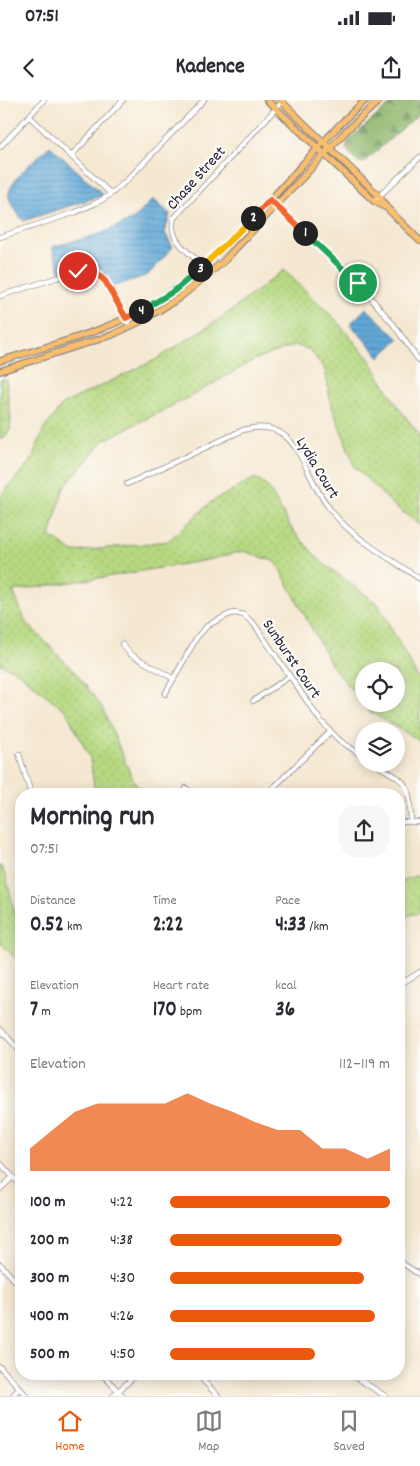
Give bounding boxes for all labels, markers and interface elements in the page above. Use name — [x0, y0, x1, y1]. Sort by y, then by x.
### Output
text: 07:51 — [25, 4, 59, 31]
text: Kadence — [175, 52, 245, 83]
icon: back — [15, 54, 43, 82]
icon: share — [377, 54, 405, 82]
street label: Chase Street — [162, 142, 232, 216]
pin: 2 — [240, 206, 266, 230]
text: 2 — [250, 208, 257, 228]
pin: 1 — [292, 220, 318, 246]
text: 1 — [304, 223, 307, 243]
pin — [57, 250, 99, 292]
pin: 3 — [188, 256, 212, 282]
icon: check — [64, 257, 92, 285]
text: 3 — [197, 259, 204, 279]
pin — [337, 262, 379, 304]
icon: arrive — [344, 269, 372, 297]
pin: 4 — [128, 298, 154, 324]
text: 4 — [139, 301, 144, 321]
street label: Lydia Court — [289, 433, 344, 504]
street label: Sunburst Court — [256, 615, 326, 704]
map controls — [355, 662, 405, 772]
button: locate — [355, 662, 405, 712]
button: layers — [355, 722, 405, 772]
text: Morning run — [30, 799, 154, 839]
button: share — [338, 805, 390, 857]
text: 07:51 — [30, 838, 58, 861]
text: Distance — [30, 891, 76, 911]
text: Time — [153, 891, 177, 911]
text: Pace — [275, 891, 300, 911]
text: 0.52 — [30, 911, 64, 941]
text: 2:22 — [153, 911, 184, 941]
text: 4:33 — [275, 911, 306, 941]
text: km — [64, 917, 82, 937]
text: /km — [306, 917, 329, 937]
text: Elevation — [30, 976, 79, 996]
text: Heart rate — [153, 976, 209, 996]
text: kcal — [275, 976, 297, 996]
text: 7 — [30, 996, 38, 1026]
text: 170 — [153, 996, 177, 1026]
text: 36 — [275, 996, 295, 1026]
text: m — [38, 1002, 51, 1022]
text: bpm — [177, 1002, 202, 1022]
text: Elevation — [30, 1053, 86, 1076]
text: 112–119 m — [339, 1053, 390, 1076]
text: 100 m — [30, 1191, 66, 1214]
text: 4:22 — [110, 1191, 133, 1214]
text: 200 m — [30, 1229, 69, 1252]
text: 4:38 — [110, 1229, 133, 1252]
text: 300 m — [30, 1267, 69, 1290]
text: 4:30 — [110, 1267, 135, 1290]
text: 400 m — [30, 1305, 69, 1328]
text: 4:26 — [110, 1305, 134, 1328]
text: 500 m — [30, 1343, 70, 1366]
text: 4:50 — [110, 1343, 135, 1366]
tab: Home — [55, 1407, 84, 1457]
tab: Map — [195, 1407, 223, 1457]
tab: Saved — [333, 1407, 365, 1457]

